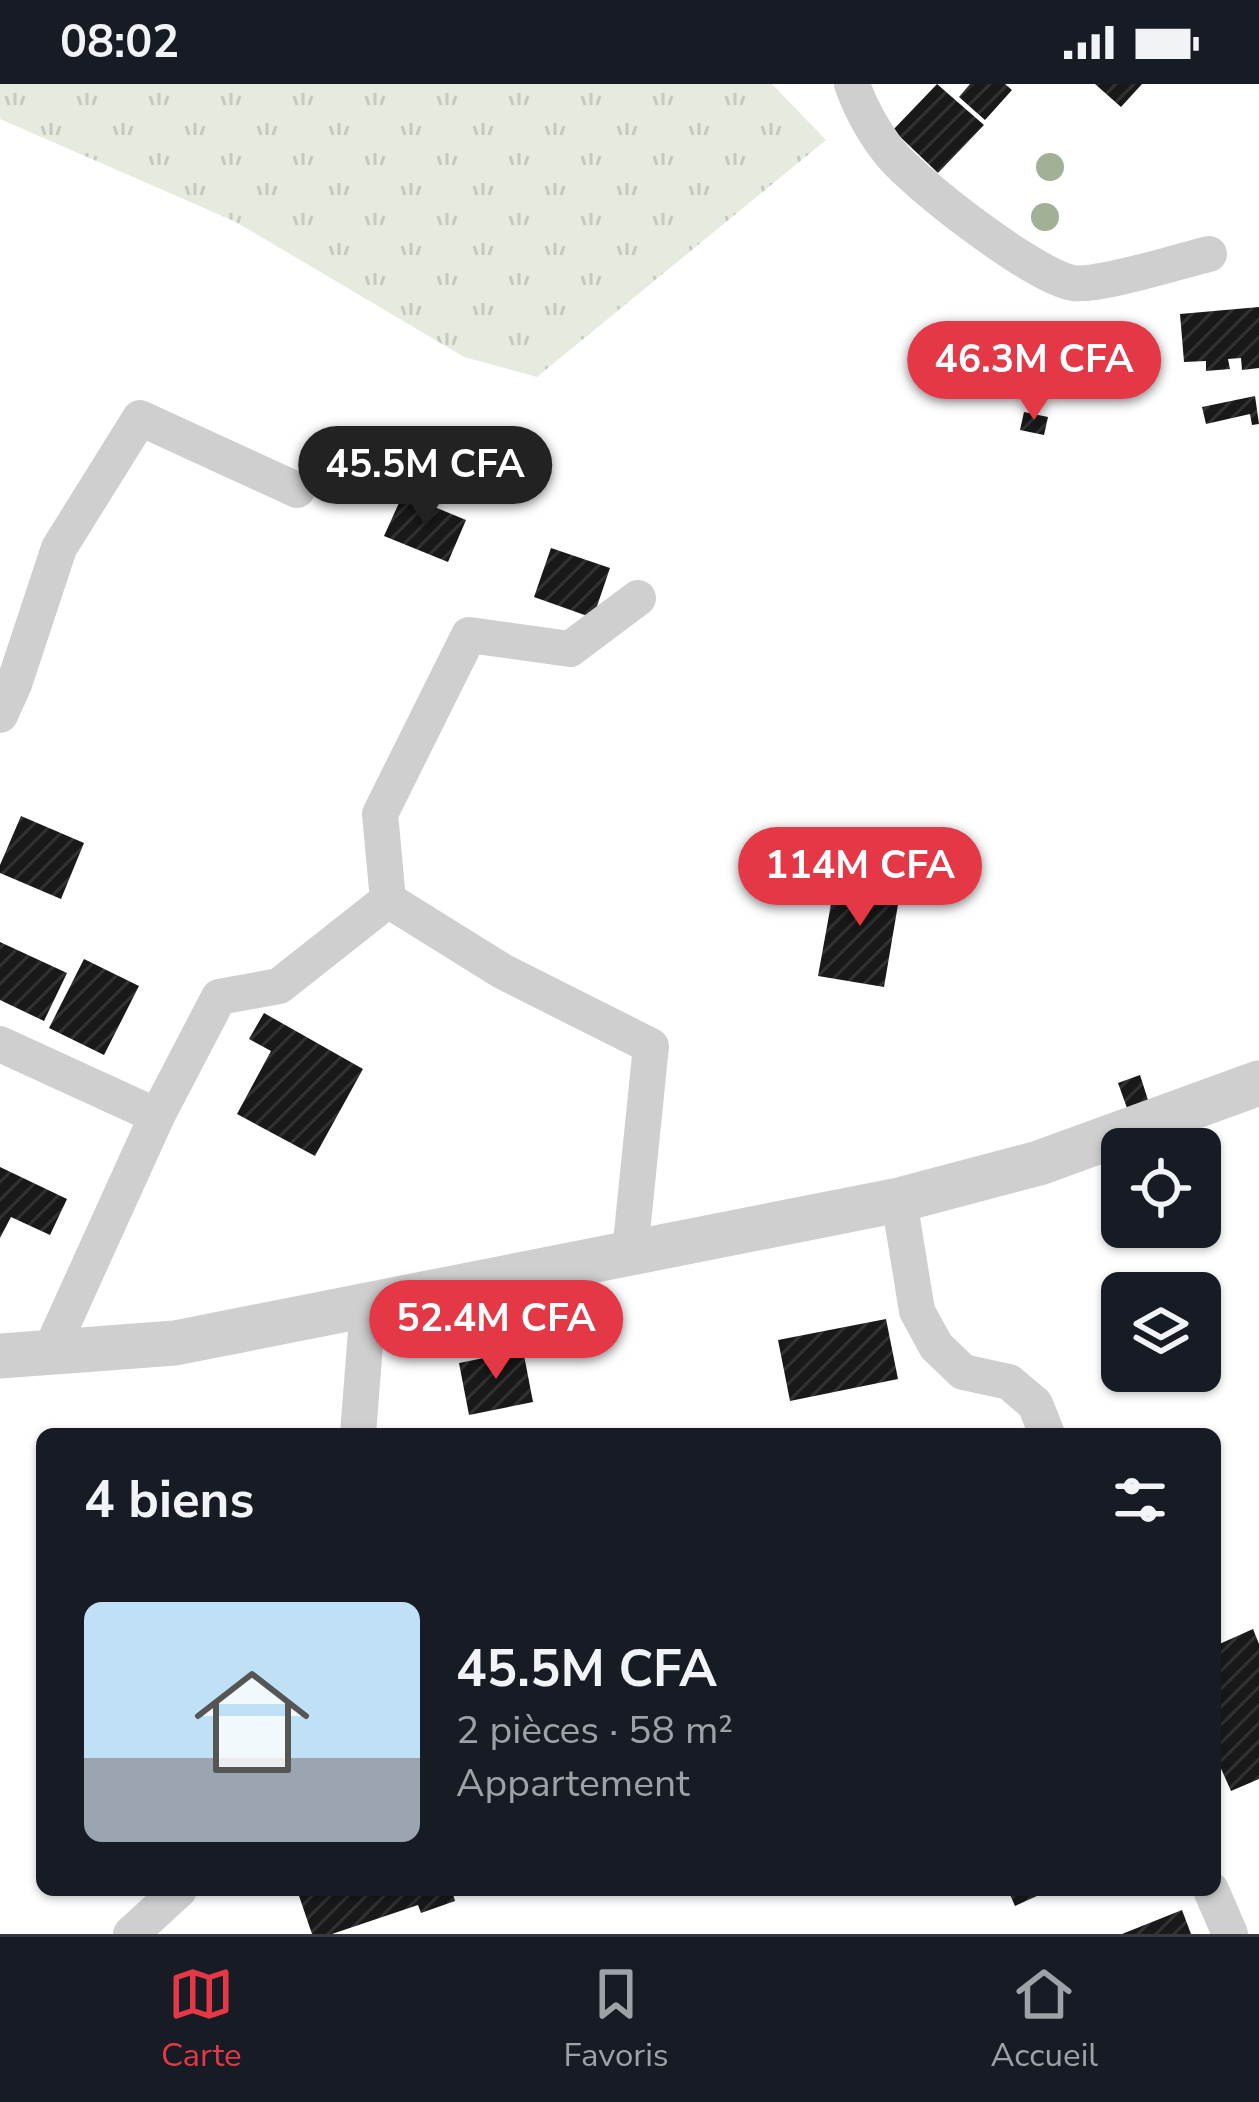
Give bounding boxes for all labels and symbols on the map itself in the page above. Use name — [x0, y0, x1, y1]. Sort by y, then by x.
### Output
pin: 46.3M CFA — [897, 321, 1171, 423]
pin: 45.5M CFA — [288, 426, 562, 528]
pin: 114M CFA — [736, 827, 984, 929]
pin: 52.4M CFA — [359, 1280, 633, 1382]

